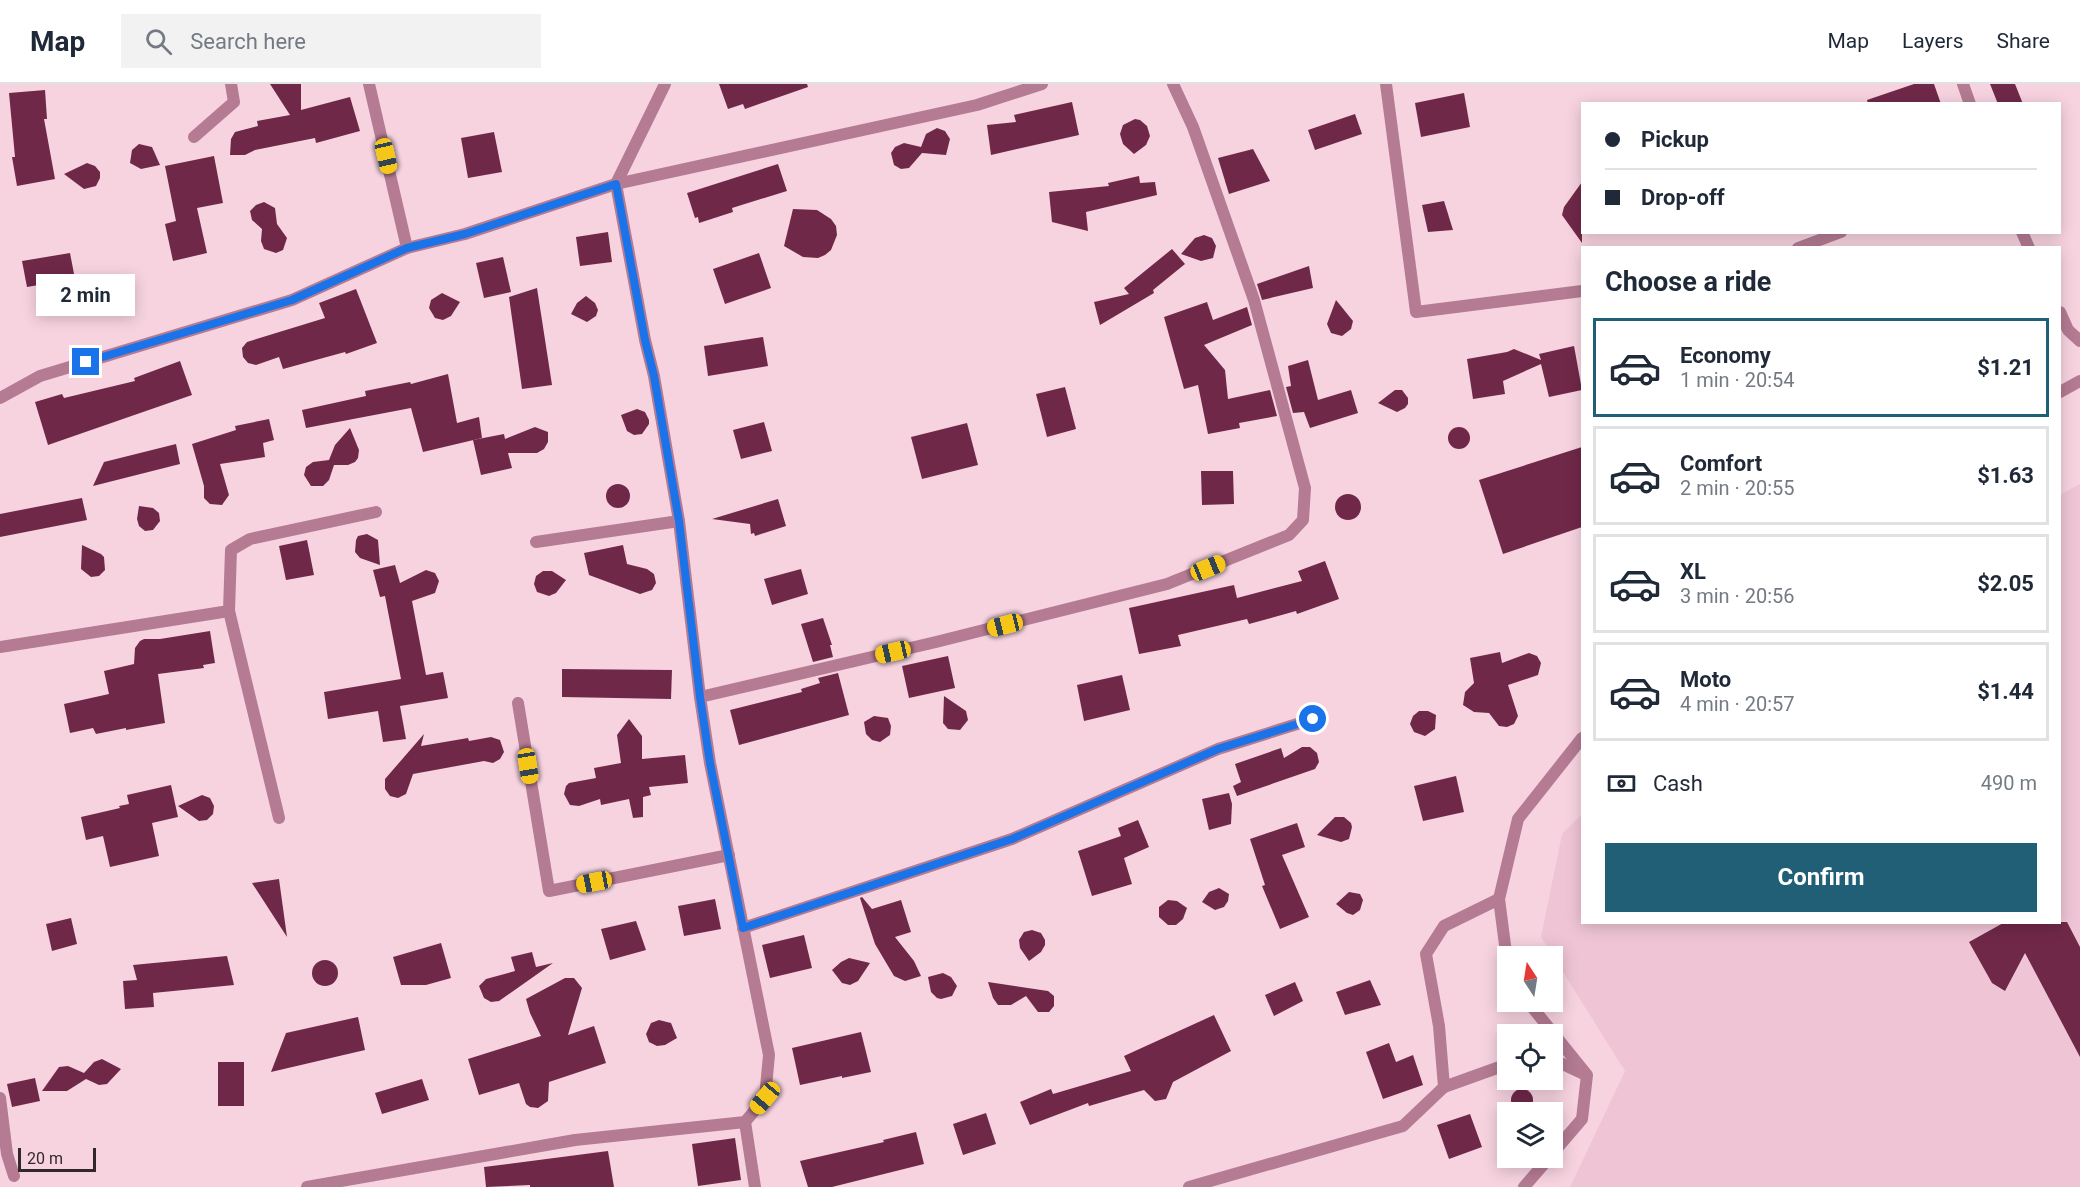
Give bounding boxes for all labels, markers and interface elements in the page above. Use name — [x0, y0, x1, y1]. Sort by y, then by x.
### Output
search box — [121, 14, 541, 68]
text: Map — [30, 25, 85, 58]
icon: search — [142, 25, 175, 58]
text: Search here — [190, 29, 306, 54]
text: Map — [1827, 29, 1869, 53]
text: Layers — [1902, 29, 1963, 53]
text: Share — [1996, 29, 2050, 53]
text: Pickup — [1641, 127, 1709, 152]
car — [373, 136, 399, 176]
text: Drop-off — [1641, 185, 1725, 210]
text: Choose a ride — [1605, 266, 1771, 298]
callout: 2 min — [36, 275, 136, 317]
text: 2 min — [60, 283, 111, 307]
icon: car — [1608, 341, 1662, 395]
text: Economy — [1680, 343, 1771, 368]
route end — [72, 348, 99, 375]
text: $1.21 — [1977, 355, 2034, 380]
text: 1 min · 20:54 — [1680, 368, 1795, 392]
icon: car — [1608, 449, 1662, 503]
text: Comfort — [1680, 451, 1762, 476]
text: $1.63 — [1977, 463, 2034, 488]
text: 2 min · 20:55 — [1680, 476, 1795, 500]
car — [1188, 553, 1228, 583]
icon: car — [1608, 557, 1662, 611]
text: XL — [1680, 559, 1706, 584]
text: $2.05 — [1977, 571, 2034, 596]
text: 3 min · 20:56 — [1680, 584, 1795, 608]
car — [985, 612, 1025, 638]
car — [873, 639, 913, 665]
icon: car — [1608, 665, 1662, 719]
text: Moto — [1680, 667, 1731, 692]
text: $1.44 — [1977, 679, 2034, 704]
text: 4 min · 20:57 — [1680, 692, 1795, 716]
route start — [1299, 705, 1326, 732]
car — [516, 747, 540, 785]
icon: cash — [1605, 767, 1638, 800]
text: Cash — [1653, 771, 1703, 796]
text: 490 m — [1981, 771, 2037, 795]
button: Confirm — [1605, 843, 2037, 912]
car — [575, 870, 613, 894]
north arrow — [1497, 946, 1563, 1012]
map controls — [1497, 946, 1563, 1168]
button: locate — [1497, 1024, 1563, 1090]
car — [747, 1078, 783, 1118]
button: layers — [1497, 1102, 1563, 1168]
scale bar — [18, 1145, 96, 1172]
text: 20 m — [27, 1149, 63, 1168]

